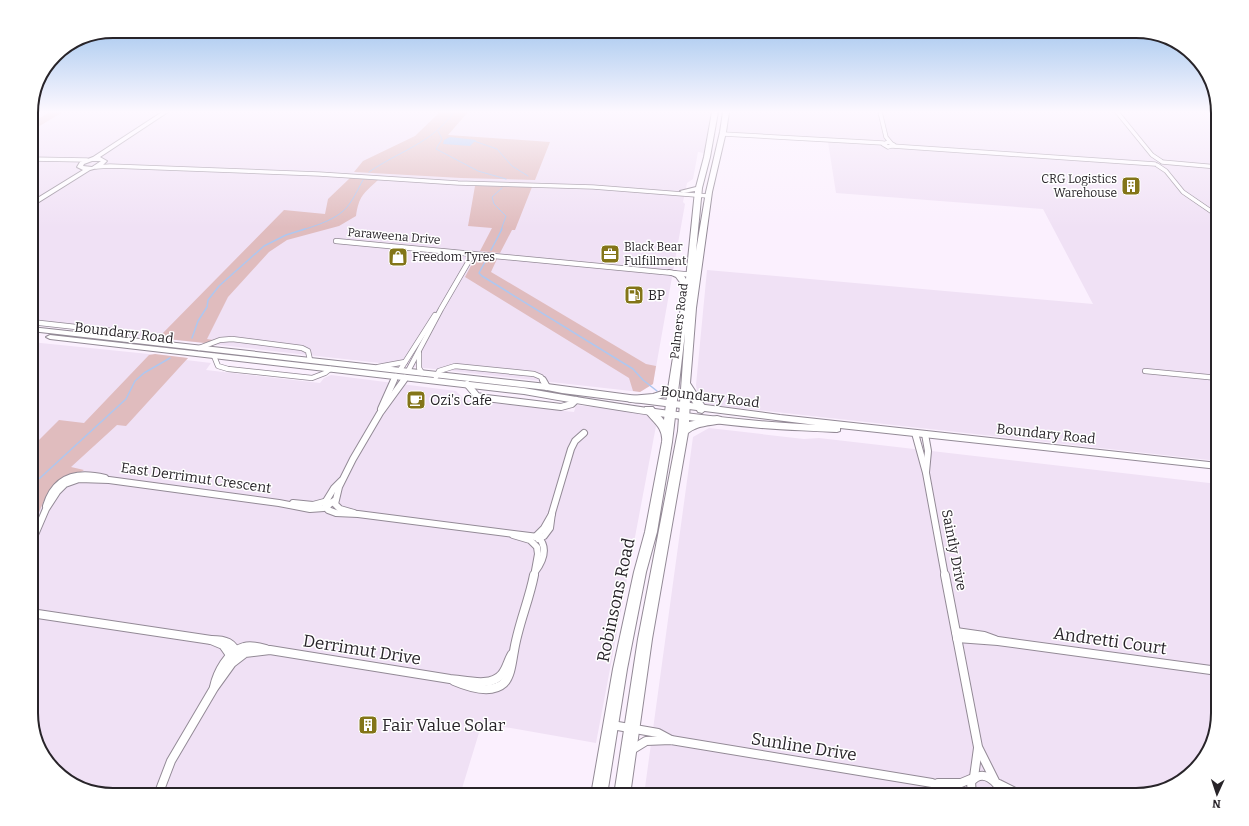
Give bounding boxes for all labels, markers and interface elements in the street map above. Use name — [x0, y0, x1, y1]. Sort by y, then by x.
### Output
place label: CRG Logistics Warehouse — [1041, 172, 1117, 200]
building icon: CRG Logistics Warehouse — [1120, 175, 1142, 197]
street label: Paraweena Drive — [347, 225, 441, 247]
place label: Black Bear Fulfillment — [624, 240, 687, 268]
office icon: Black Bear Fulfillment — [599, 243, 621, 265]
shop icon: Freedom Tyres — [387, 246, 409, 268]
place label: Freedom Tyres — [412, 250, 495, 264]
street label: Palmers Road — [667, 282, 691, 360]
fuel station icon: BP — [623, 284, 645, 306]
place label: BP — [648, 287, 665, 304]
street label: Boundary Road — [73, 318, 175, 348]
street label: Boundary Road — [659, 382, 761, 412]
cafe icon: Ozi's Cafe — [405, 389, 427, 411]
place label: Ozi's Cafe — [430, 392, 492, 409]
street label: Boundary Road — [996, 420, 1096, 448]
street label: East Derrimut Crescent — [120, 459, 272, 497]
street label: Saintly Drive — [938, 508, 970, 592]
street label: Robinsons Road — [593, 536, 639, 664]
street label: Andretti Court — [1052, 623, 1168, 659]
street label: Derrimut Drive — [301, 630, 423, 670]
building icon: Fair Value Solar — [357, 714, 379, 736]
place label: Fair Value Solar — [382, 715, 506, 736]
street label: Sunline Drive — [750, 728, 858, 766]
north arrow — [1197, 774, 1237, 814]
text: N — [1211, 797, 1221, 810]

